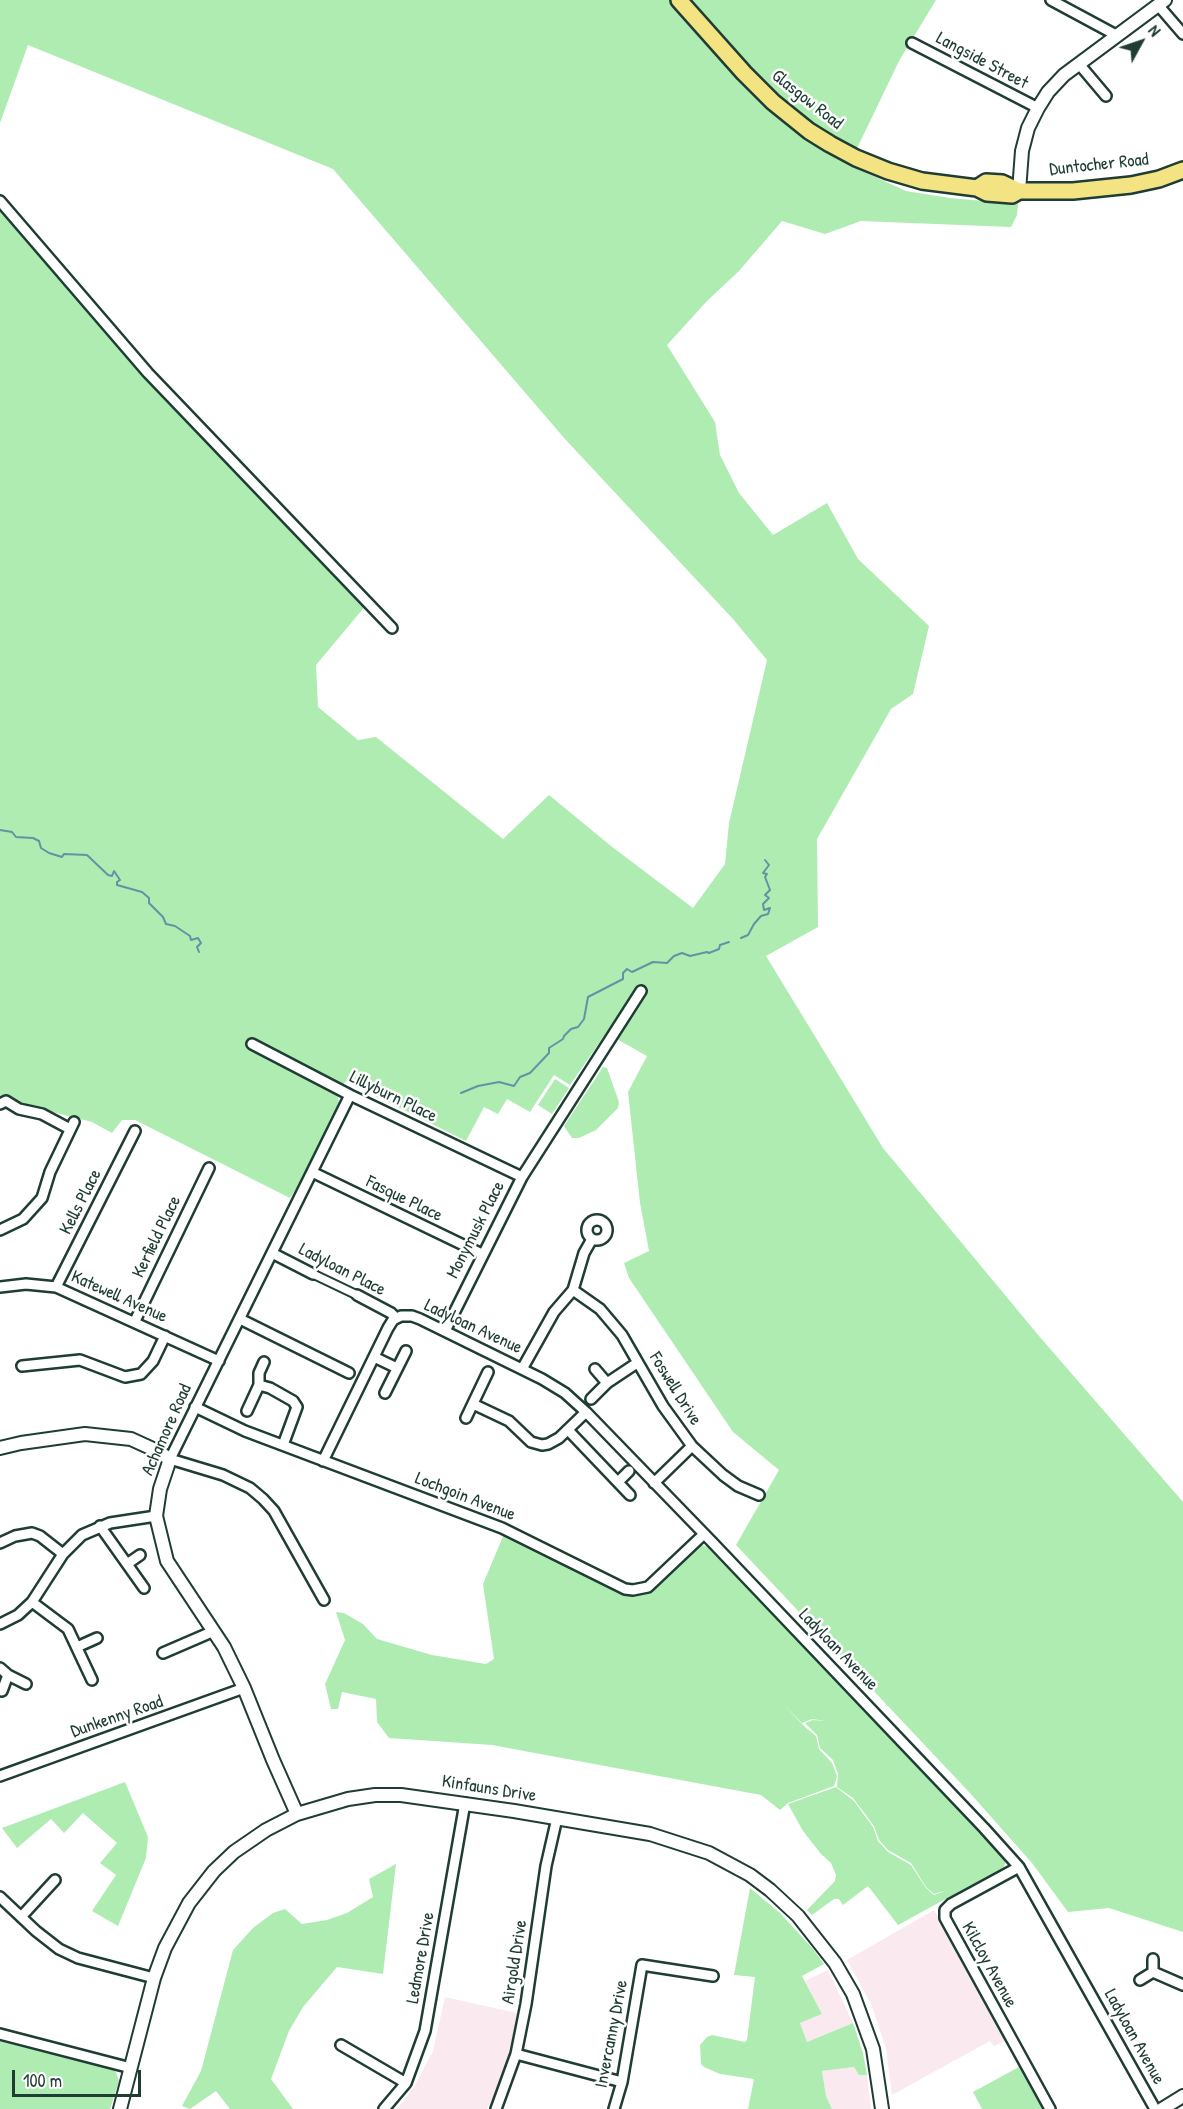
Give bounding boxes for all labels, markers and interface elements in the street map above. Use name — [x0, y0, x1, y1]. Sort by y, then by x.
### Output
north arrow — [1111, 12, 1171, 72]
text: N — [1144, 20, 1166, 41]
street label: Langside Street — [932, 28, 1032, 94]
street label: Glasgow Road — [767, 65, 847, 135]
street label: Duntocher Road — [1048, 149, 1150, 181]
street label: Lillyburn Place — [346, 1067, 440, 1127]
street label: Kells Place — [55, 1166, 107, 1238]
street label: Fasque Place — [362, 1171, 446, 1227]
street label: Monymusk Place — [442, 1178, 510, 1282]
street label: Kerfield Place — [128, 1193, 186, 1281]
street label: Ladyloan Place — [295, 1239, 389, 1301]
street label: Katewell Avenue — [68, 1266, 170, 1328]
street label: Ladyloan Avenue — [421, 1295, 525, 1359]
street label: Foswell Drive — [644, 1348, 706, 1430]
street label: Achamore Road — [137, 1381, 197, 1479]
street label: Lochgoin Avenue — [412, 1468, 518, 1526]
street label: Ladyloan Avenue — [794, 1605, 882, 1695]
street label: Dunkenny Road — [68, 1691, 166, 1743]
street label: Kinfauns Drive — [440, 1771, 538, 1807]
street label: Ledmore Drive — [402, 1911, 440, 2005]
street label: Airgold Drive — [498, 1918, 532, 2006]
street label: Kilcloy Avenue — [957, 1918, 1021, 2012]
street label: Invercanny Drive — [591, 1978, 633, 2090]
street label: Ladyloan Avenue — [1099, 1986, 1169, 2088]
scale bar — [15, 2058, 144, 2096]
text: 100 m — [23, 2068, 62, 2093]

